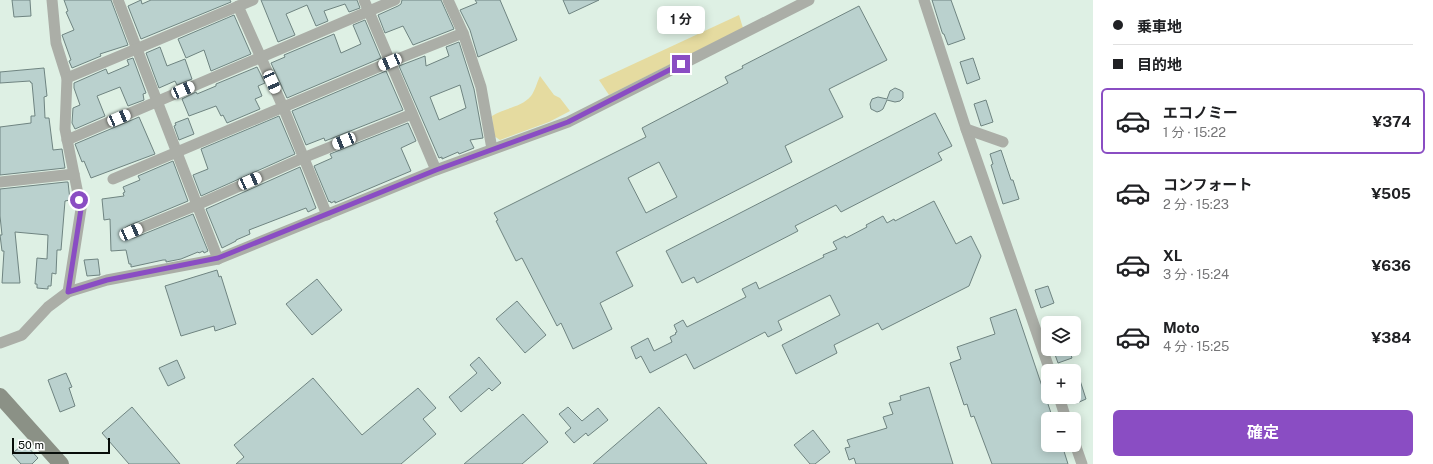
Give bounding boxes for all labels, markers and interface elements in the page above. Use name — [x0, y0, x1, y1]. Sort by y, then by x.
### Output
callout: 1 分 — [657, 6, 705, 34]
text: 1 分 — [670, 12, 692, 27]
text: 乗車地 — [1137, 18, 1182, 35]
car — [377, 52, 403, 72]
route end — [672, 55, 690, 73]
text: 目的地 — [1137, 56, 1182, 73]
car — [262, 69, 282, 95]
car — [170, 80, 196, 100]
icon: car — [1115, 103, 1151, 139]
text: エコノミー — [1163, 104, 1238, 121]
car — [106, 108, 132, 128]
text: ¥374 — [1372, 113, 1411, 130]
text: 1 分 · 15:22 — [1163, 125, 1226, 140]
car — [331, 131, 357, 151]
car — [237, 171, 263, 191]
icon: car — [1115, 175, 1151, 211]
text: コンフォート — [1163, 176, 1253, 193]
text: ¥505 — [1371, 185, 1411, 202]
route start — [70, 191, 88, 209]
text: 2 分 · 15:23 — [1163, 197, 1229, 212]
car — [118, 222, 144, 242]
icon: car — [1115, 247, 1151, 283]
text: XL — [1163, 247, 1182, 264]
text: ¥636 — [1371, 257, 1411, 274]
text: 3 分 · 15:24 — [1163, 267, 1229, 282]
map controls — [1041, 316, 1081, 452]
button: layers — [1041, 316, 1081, 356]
icon: car — [1115, 319, 1151, 355]
text: Moto — [1163, 319, 1200, 336]
text: ¥384 — [1371, 329, 1411, 346]
text: 4 分 · 15:25 — [1163, 339, 1229, 354]
button: + — [1041, 364, 1081, 404]
button: 確定 — [1113, 410, 1413, 456]
button: − — [1041, 412, 1081, 452]
scale bar — [12, 436, 110, 455]
text: 50 m — [18, 439, 44, 451]

